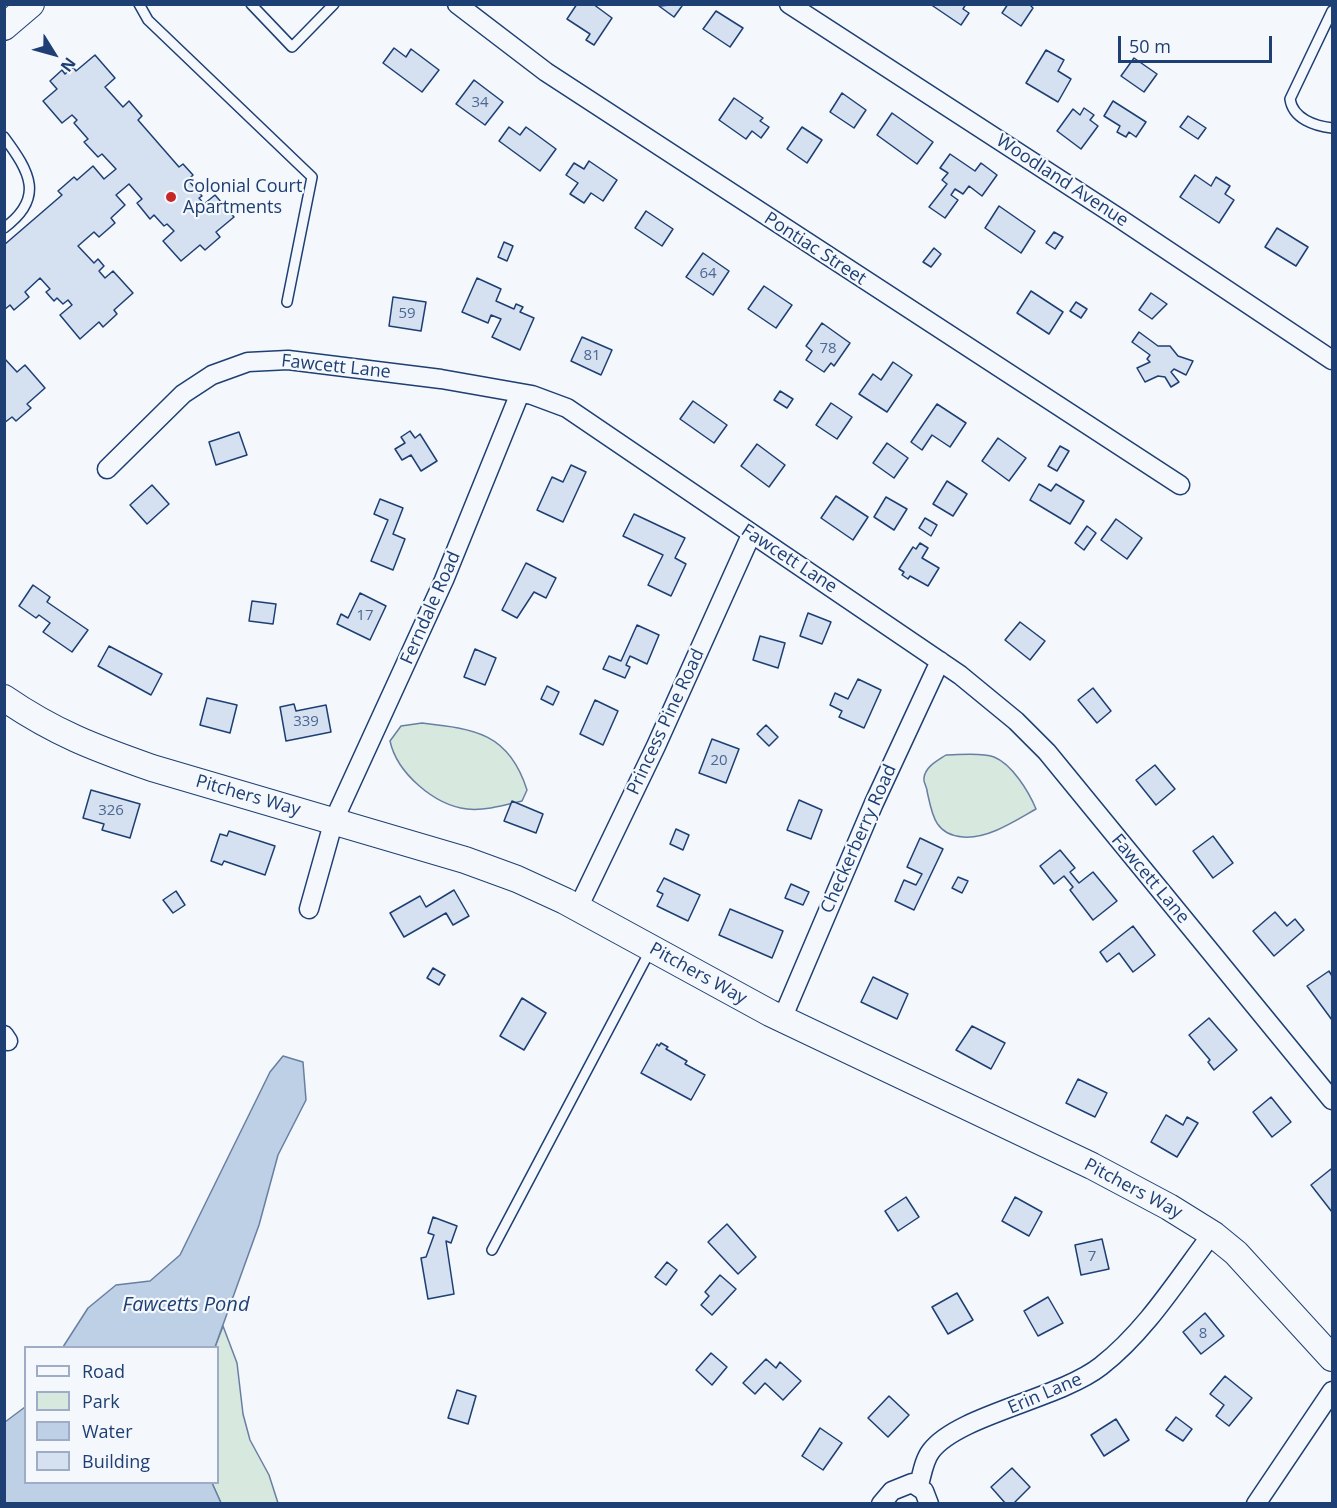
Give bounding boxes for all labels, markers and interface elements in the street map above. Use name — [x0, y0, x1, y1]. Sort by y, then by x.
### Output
north arrow — [24, 24, 84, 84]
scale bar — [1121, 24, 1276, 62]
text: 50 m — [1129, 34, 1171, 58]
text: N — [56, 53, 81, 77]
house number: 34 — [471, 94, 489, 112]
street label: Woodland Avenue — [992, 130, 1132, 232]
place label: Colonial Court Apartments — [183, 176, 302, 219]
marker: Colonial Court Apartments — [164, 190, 178, 204]
street label: Pontiac Street — [760, 208, 870, 290]
house number: 64 — [699, 265, 717, 283]
house number: 59 — [398, 305, 416, 323]
house number: 78 — [819, 340, 837, 358]
house number: 81 — [583, 347, 601, 365]
street label: Fawcett Lane — [280, 351, 392, 383]
street label: Fawcett Lane — [737, 520, 841, 598]
street label: Ferndale Road — [397, 548, 465, 668]
house number: 17 — [356, 607, 374, 625]
street label: Princess Pine Road — [623, 646, 709, 798]
house number: 339 — [293, 713, 319, 731]
house number: 20 — [710, 752, 728, 770]
street label: Checkerberry Road — [816, 761, 902, 917]
street label: Pitchers Way — [193, 771, 303, 821]
house number: 326 — [98, 802, 124, 820]
street label: Fawcett Lane — [1106, 830, 1194, 928]
street label: Pitchers Way — [646, 938, 750, 1010]
street label: Pitchers Way — [1080, 1154, 1186, 1224]
house number: 7 — [1088, 1248, 1096, 1266]
water label: Fawcetts Pond — [123, 1293, 249, 1317]
house number: 8 — [1199, 1325, 1207, 1343]
legend — [24, 1346, 219, 1484]
text: Road — [82, 1359, 125, 1383]
street label: Erin Lane — [1005, 1369, 1085, 1419]
text: Park — [82, 1389, 120, 1413]
text: Water — [82, 1419, 133, 1443]
text: Building — [82, 1449, 150, 1473]

